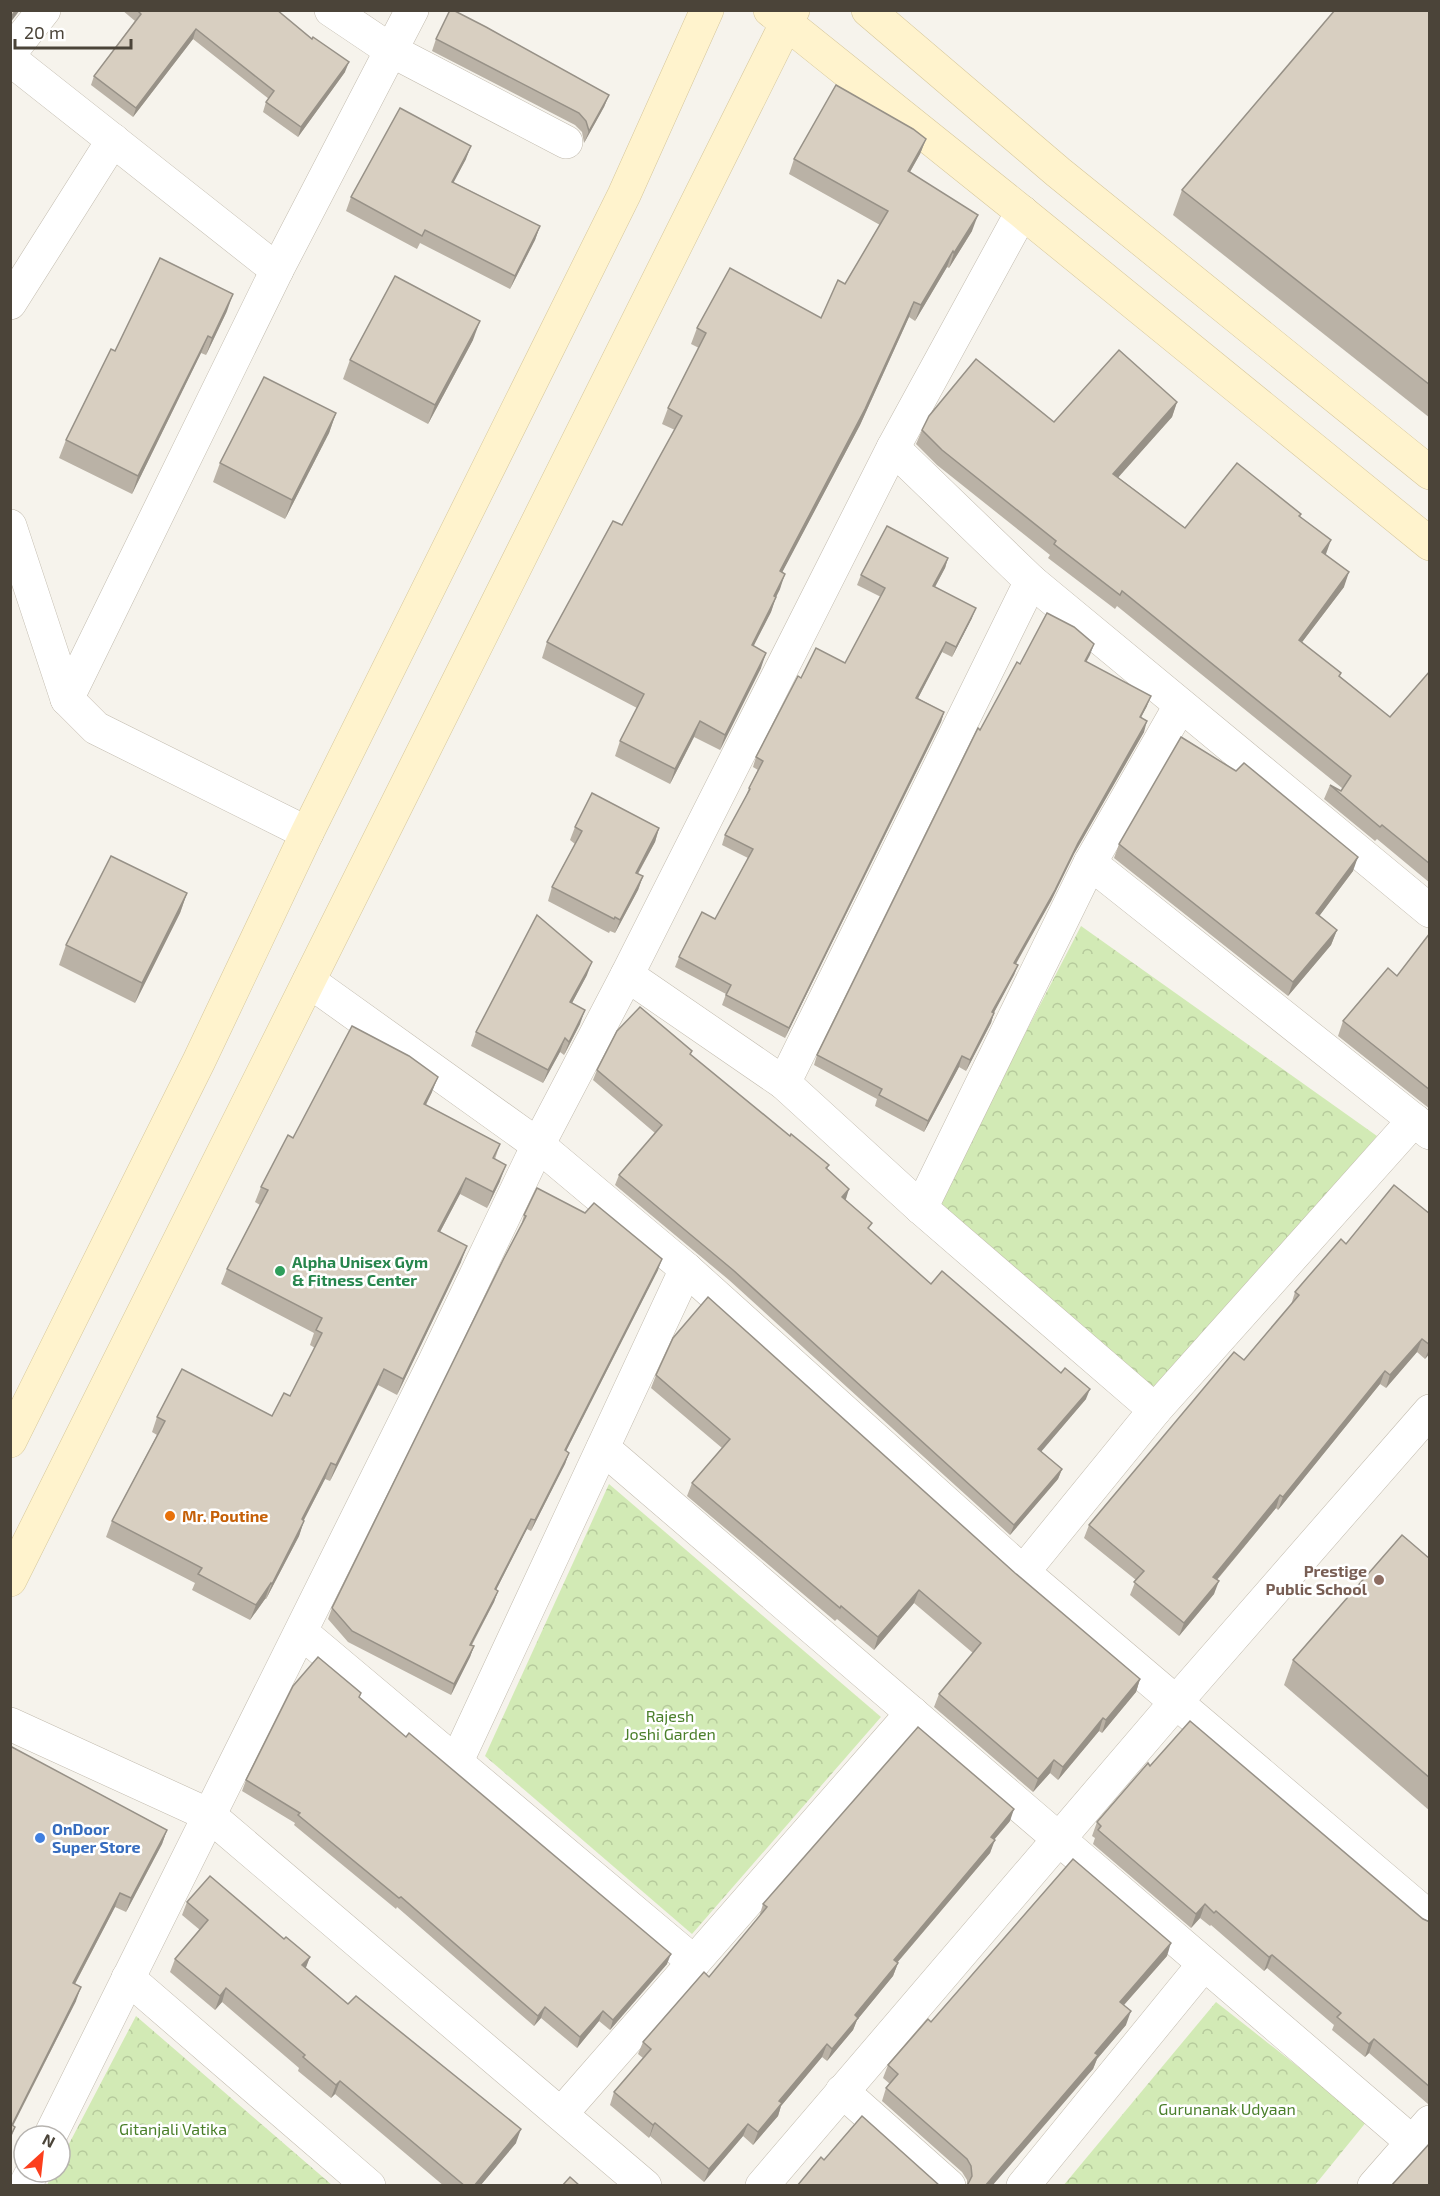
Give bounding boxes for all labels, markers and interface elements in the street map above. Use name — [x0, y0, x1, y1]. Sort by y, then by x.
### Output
scale bar — [15, 12, 130, 50]
text: 20 m — [24, 21, 65, 43]
place label: Alpha Unisex Gym & Fitness Center — [292, 1252, 428, 1289]
marker: Alpha Unisex Gym & Fitness Center — [273, 1264, 287, 1278]
place label: Mr. Poutine — [182, 1506, 268, 1525]
marker: Mr. Poutine — [163, 1509, 177, 1523]
place label: Prestige Public School — [1266, 1561, 1368, 1598]
marker: Prestige Public School — [1372, 1573, 1386, 1587]
park label: Rajesh Joshi Garden — [624, 1706, 716, 1743]
place label: OnDoor Super Store — [52, 1819, 141, 1856]
marker: OnDoor Super Store — [33, 1831, 47, 1845]
park label: Gurunanak Udyaan — [1158, 2099, 1296, 2118]
park label: Gitanjali Vatika — [119, 2119, 227, 2139]
north arrow — [12, 2124, 72, 2184]
text: N — [40, 2129, 59, 2151]

